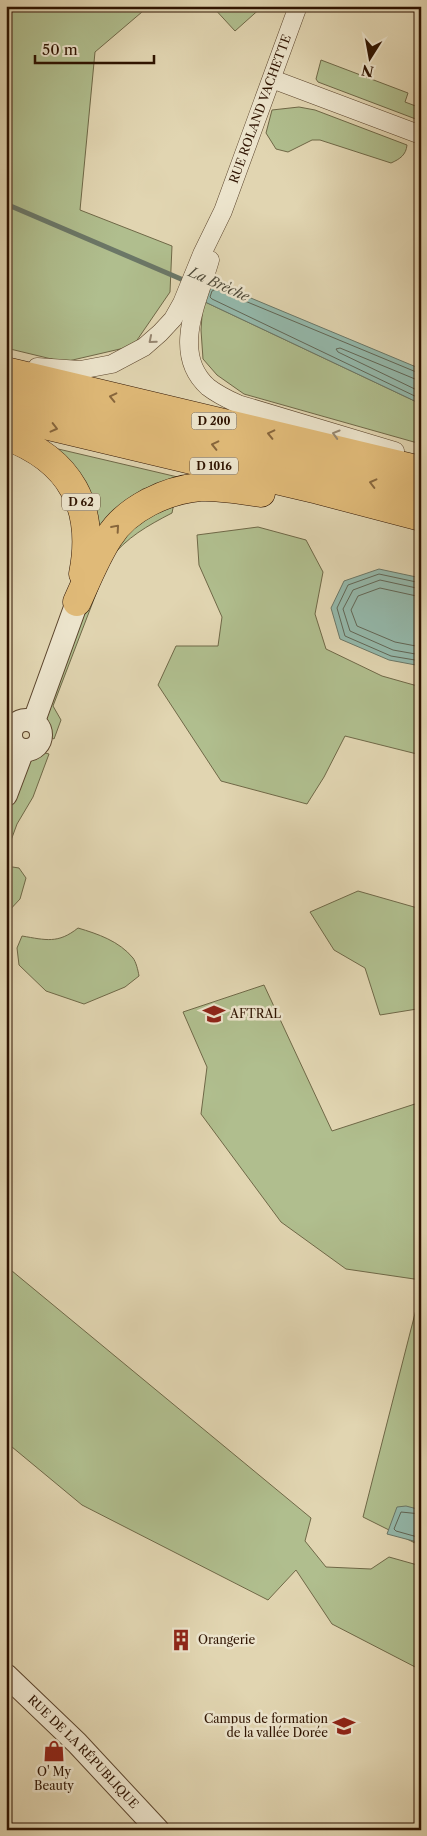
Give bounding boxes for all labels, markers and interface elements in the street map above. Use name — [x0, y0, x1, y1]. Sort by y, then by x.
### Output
scale bar — [35, 32, 154, 64]
street label: RUE ROLAND VACHETTE — [226, 32, 294, 185]
north arrow — [344, 32, 394, 82]
text: 50 m — [42, 40, 78, 59]
text: N — [360, 61, 375, 81]
water label: La Brèche — [185, 262, 253, 306]
one-way arrow — [149, 335, 158, 343]
one-way arrow — [109, 392, 118, 403]
road number: D 200 — [192, 412, 236, 430]
one-way arrow — [49, 422, 58, 433]
one-way arrow — [267, 429, 276, 440]
one-way arrow — [332, 429, 341, 439]
one-way arrow — [211, 441, 220, 451]
road number: D 1016 — [190, 458, 238, 474]
one-way arrow — [369, 478, 378, 489]
road number: D 62 — [62, 494, 100, 511]
one-way arrow — [110, 525, 119, 534]
school or university icon: AFTRAL — [201, 1001, 227, 1027]
place label: AFTRAL — [229, 1006, 281, 1021]
building icon: Orangerie — [168, 1627, 194, 1653]
place label: Orangerie — [198, 1632, 256, 1647]
street label: RUE DE LA RÉPUBLIQUE — [25, 1692, 142, 1811]
place label: Campus de formation de la vallée Dorée — [204, 1711, 328, 1740]
school or university icon: Campus de formation de la vallée Dorée — [331, 1713, 357, 1739]
shop icon: O' My Beauty — [41, 1738, 67, 1764]
place label: O' My Beauty — [34, 1764, 74, 1793]

